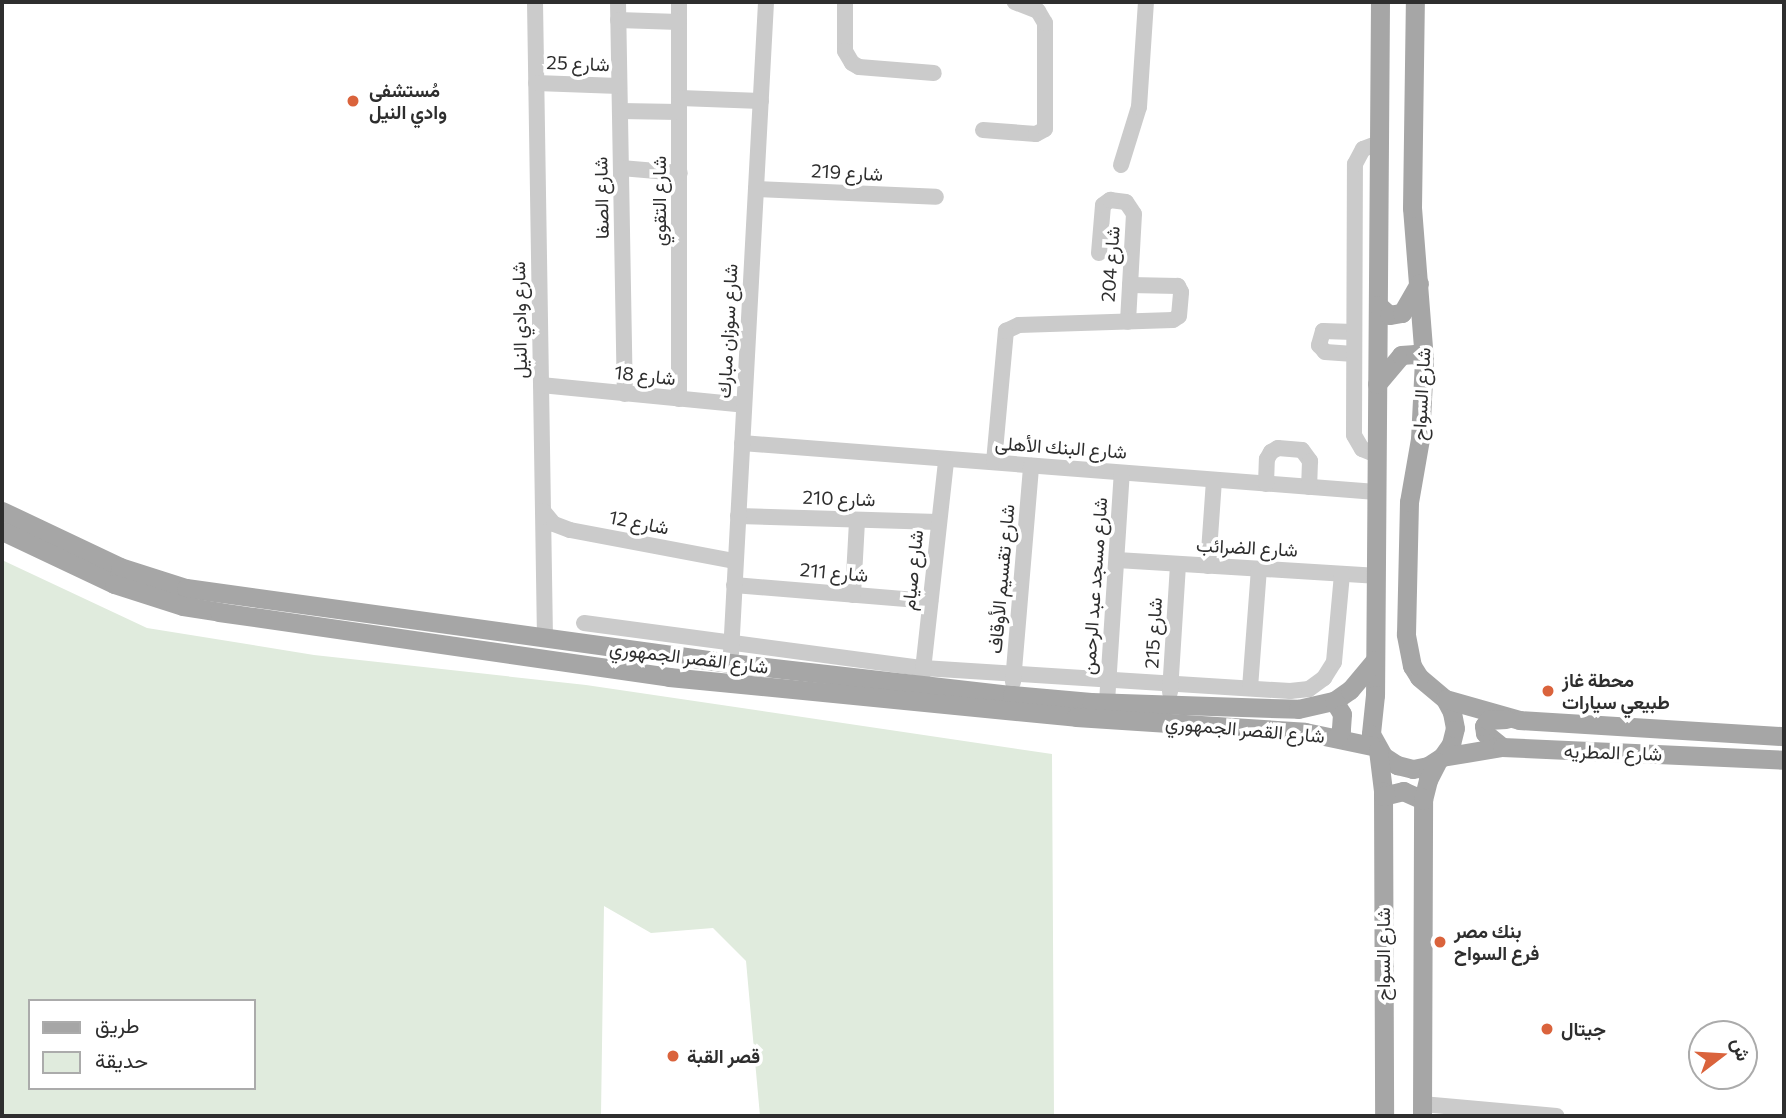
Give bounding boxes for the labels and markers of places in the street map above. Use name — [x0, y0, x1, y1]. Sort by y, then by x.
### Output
place label: مُستشفى وادي النيل — [369, 79, 447, 123]
marker: مُستشفى وادي النيل — [343, 91, 363, 111]
place label: محطة غاز طبيعي سيارات — [1562, 669, 1670, 713]
marker: محطة غاز طبيعي سيارات — [1540, 683, 1556, 699]
place label: بنك مصر فرع السواح — [1454, 920, 1539, 964]
marker: بنك مصر فرع السواح — [1432, 934, 1448, 950]
place label: جيتال — [1561, 1018, 1606, 1040]
marker: جيتال — [1539, 1021, 1555, 1037]
place label: قصر القبة — [687, 1045, 760, 1067]
marker: قصر القبة — [665, 1048, 681, 1064]

